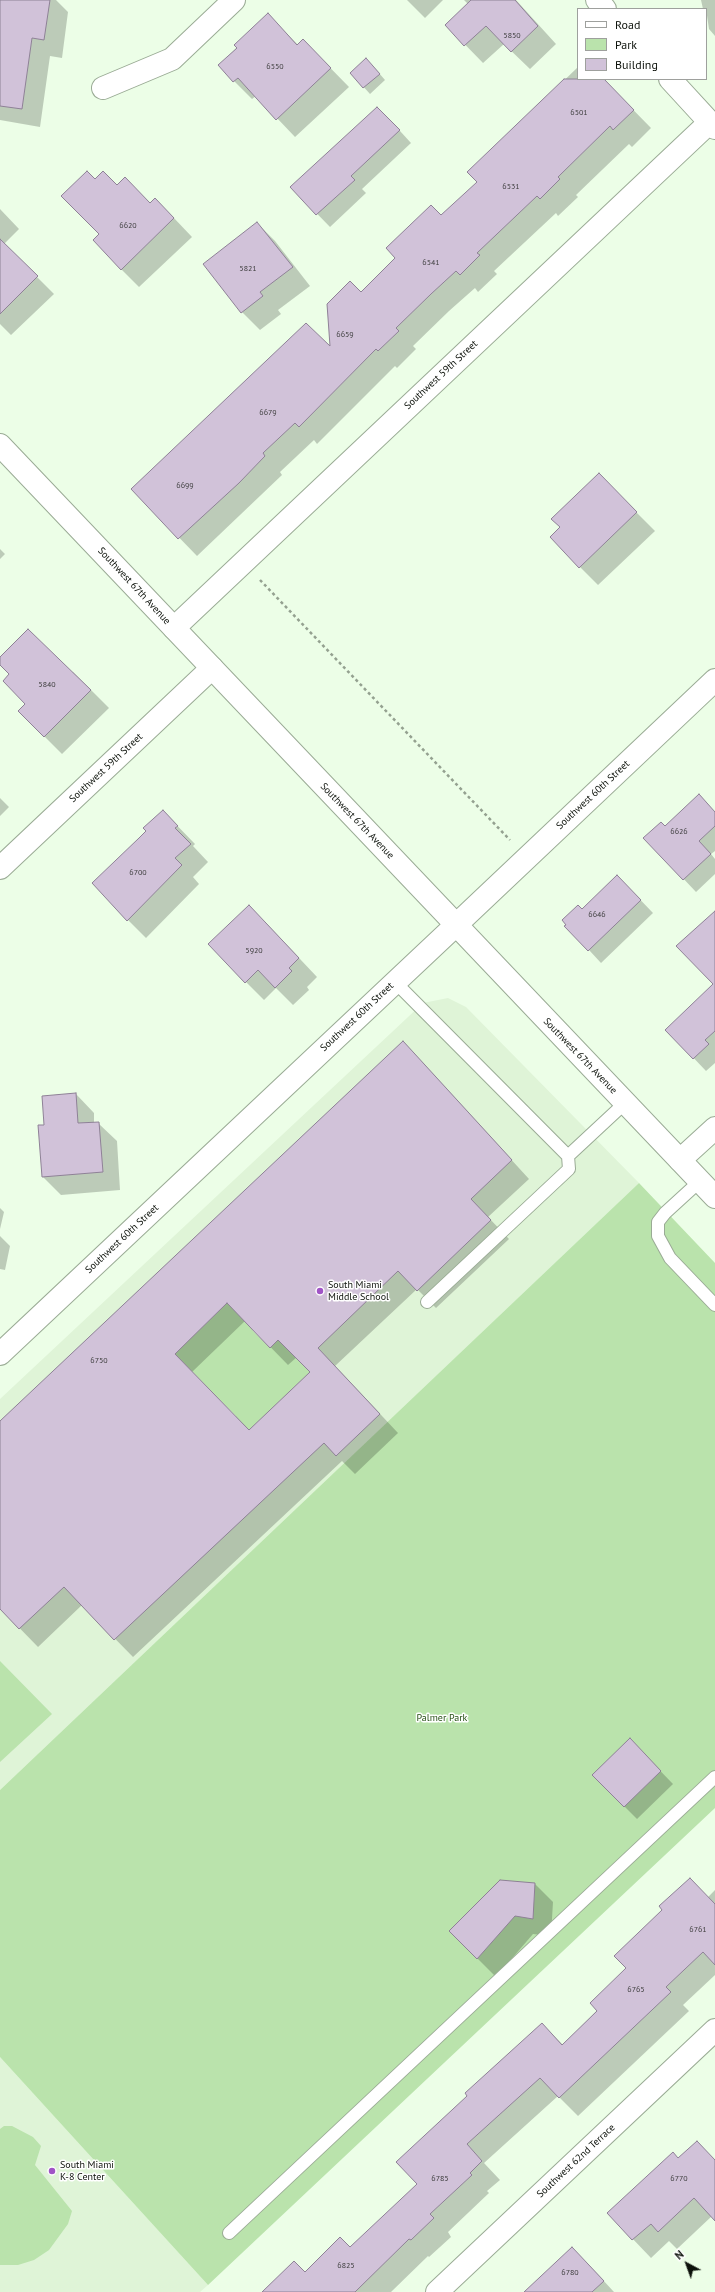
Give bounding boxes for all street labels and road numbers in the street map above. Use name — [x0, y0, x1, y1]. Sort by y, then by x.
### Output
street label: Southwest 59th Street — [402, 338, 480, 412]
street label: Southwest 67th Avenue — [95, 545, 173, 627]
street label: Southwest 59th Street — [67, 731, 145, 805]
street label: Southwest 60th Street — [554, 758, 632, 832]
street label: Southwest 67th Avenue — [318, 781, 396, 861]
street label: Southwest 60th Street — [318, 980, 396, 1054]
street label: Southwest 67th Avenue — [541, 1016, 619, 1096]
street label: Southwest 60th Street — [83, 1202, 161, 1276]
street label: Southwest 62nd Terrace — [534, 2122, 618, 2200]

